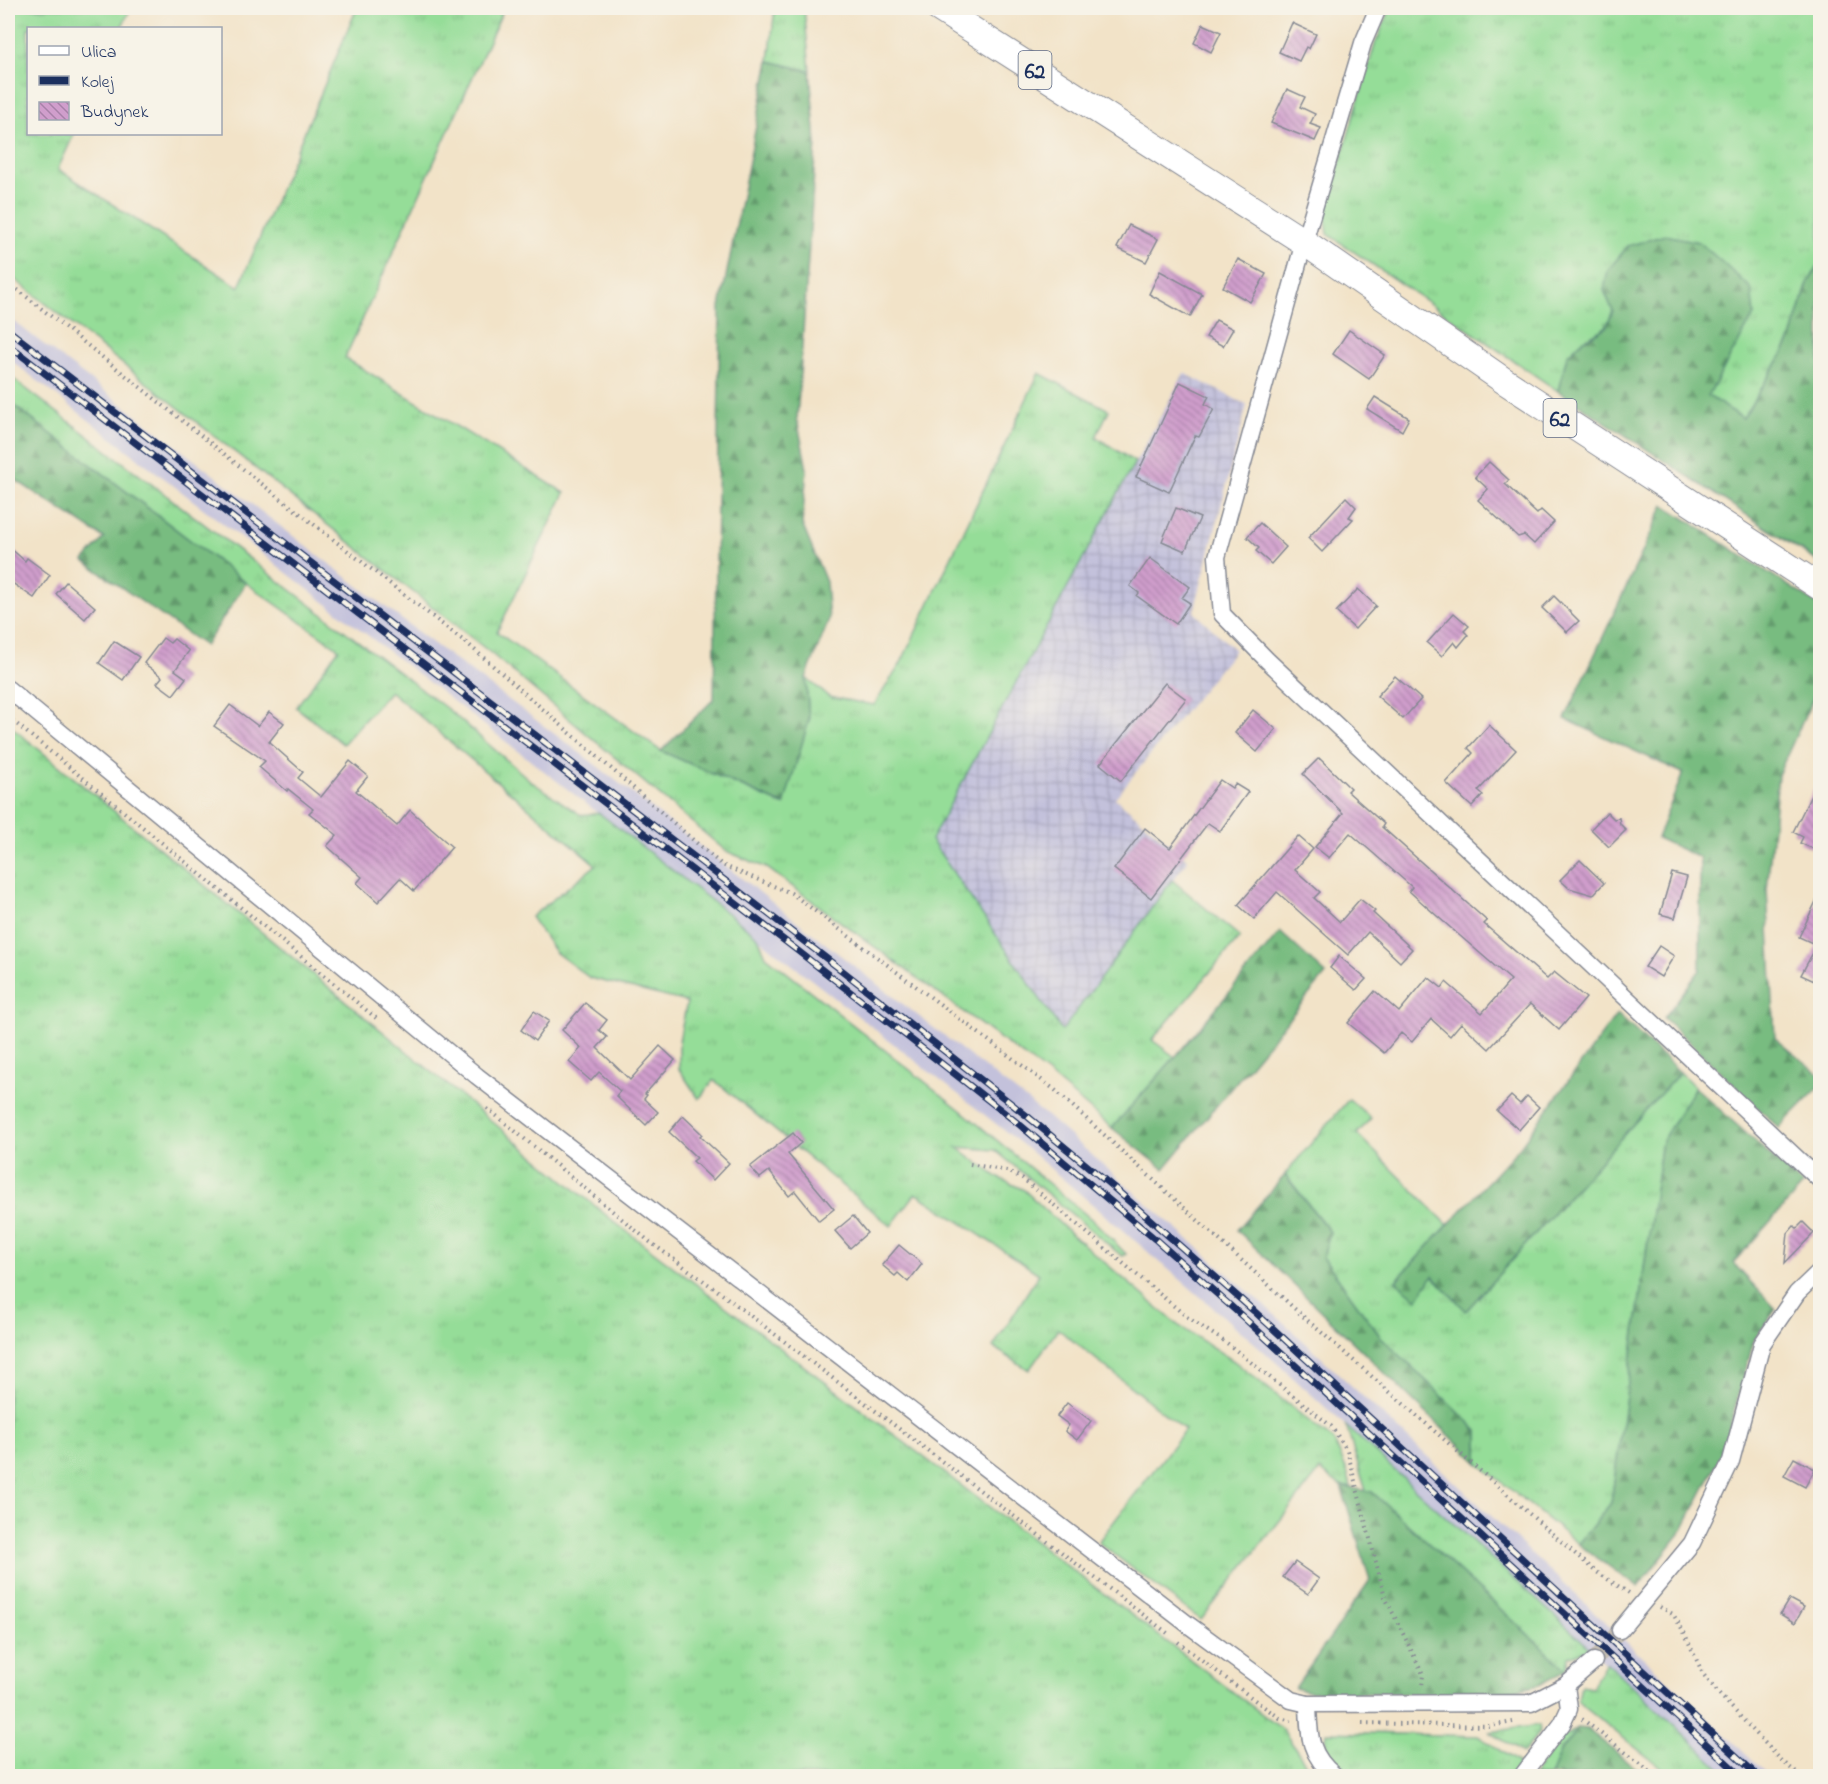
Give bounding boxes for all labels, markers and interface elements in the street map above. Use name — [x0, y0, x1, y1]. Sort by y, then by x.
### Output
legend — [27, 27, 222, 135]
text: Ulica — [81, 40, 116, 66]
road number: 62 — [1018, 51, 1052, 89]
text: Kolej — [81, 70, 114, 96]
text: Budynek — [80, 100, 148, 126]
road number: 62 — [1544, 399, 1576, 437]

